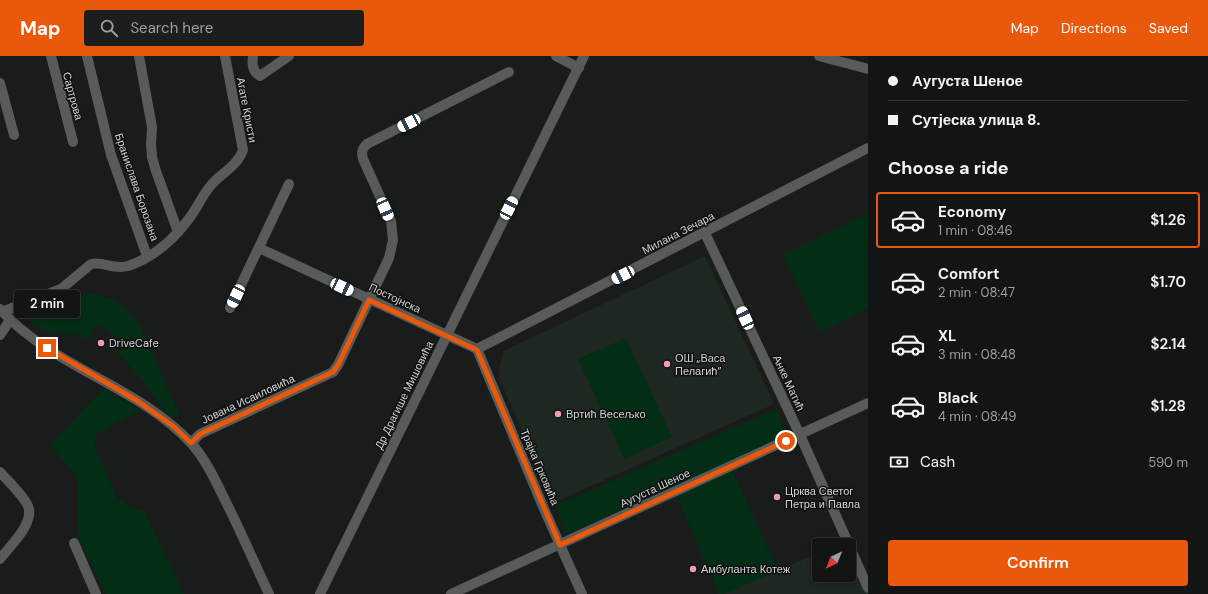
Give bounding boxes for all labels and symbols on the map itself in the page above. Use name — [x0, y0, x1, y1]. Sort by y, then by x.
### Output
street label: Сартрова — [60, 70, 86, 122]
street label: Агате Кристи — [234, 76, 260, 144]
car — [396, 112, 422, 134]
street label: Бранислава Борозана — [112, 131, 162, 244]
car — [498, 195, 520, 221]
car — [375, 196, 395, 222]
street label: Милана Зечара — [639, 208, 717, 257]
car — [610, 264, 636, 286]
car — [329, 276, 355, 298]
street label: Постојнска — [367, 280, 424, 316]
car — [225, 283, 247, 309]
callout: 2 min — [14, 290, 80, 318]
car — [734, 305, 756, 331]
place label: DriveCafe — [109, 336, 159, 350]
marker: DriveCafe — [96, 338, 106, 348]
street label: Др Драгише Мишовића — [372, 338, 437, 451]
route end — [38, 339, 56, 357]
place label: ОШ „Васа Пелагић” — [675, 351, 726, 378]
street label: Анке Матић — [770, 353, 808, 413]
marker: ОШ „Васа Пелагић” — [662, 359, 672, 369]
street label: Јована Исаиловића — [199, 371, 298, 427]
place label: Вртић Весељко — [566, 407, 646, 421]
marker: Вртић Весељко — [553, 409, 563, 419]
street label: Трајка Грковића — [518, 427, 563, 508]
route start — [777, 432, 795, 450]
street label: Аугуста Шеное — [618, 466, 692, 510]
place label: Црква Светог Петра и Павла — [785, 484, 861, 511]
marker: Црква Светог Петра и Павла — [772, 492, 782, 502]
north arrow — [812, 538, 856, 582]
place label: Амбуланта Котеж — [701, 562, 791, 576]
marker: Амбуланта Котеж — [688, 564, 698, 574]

